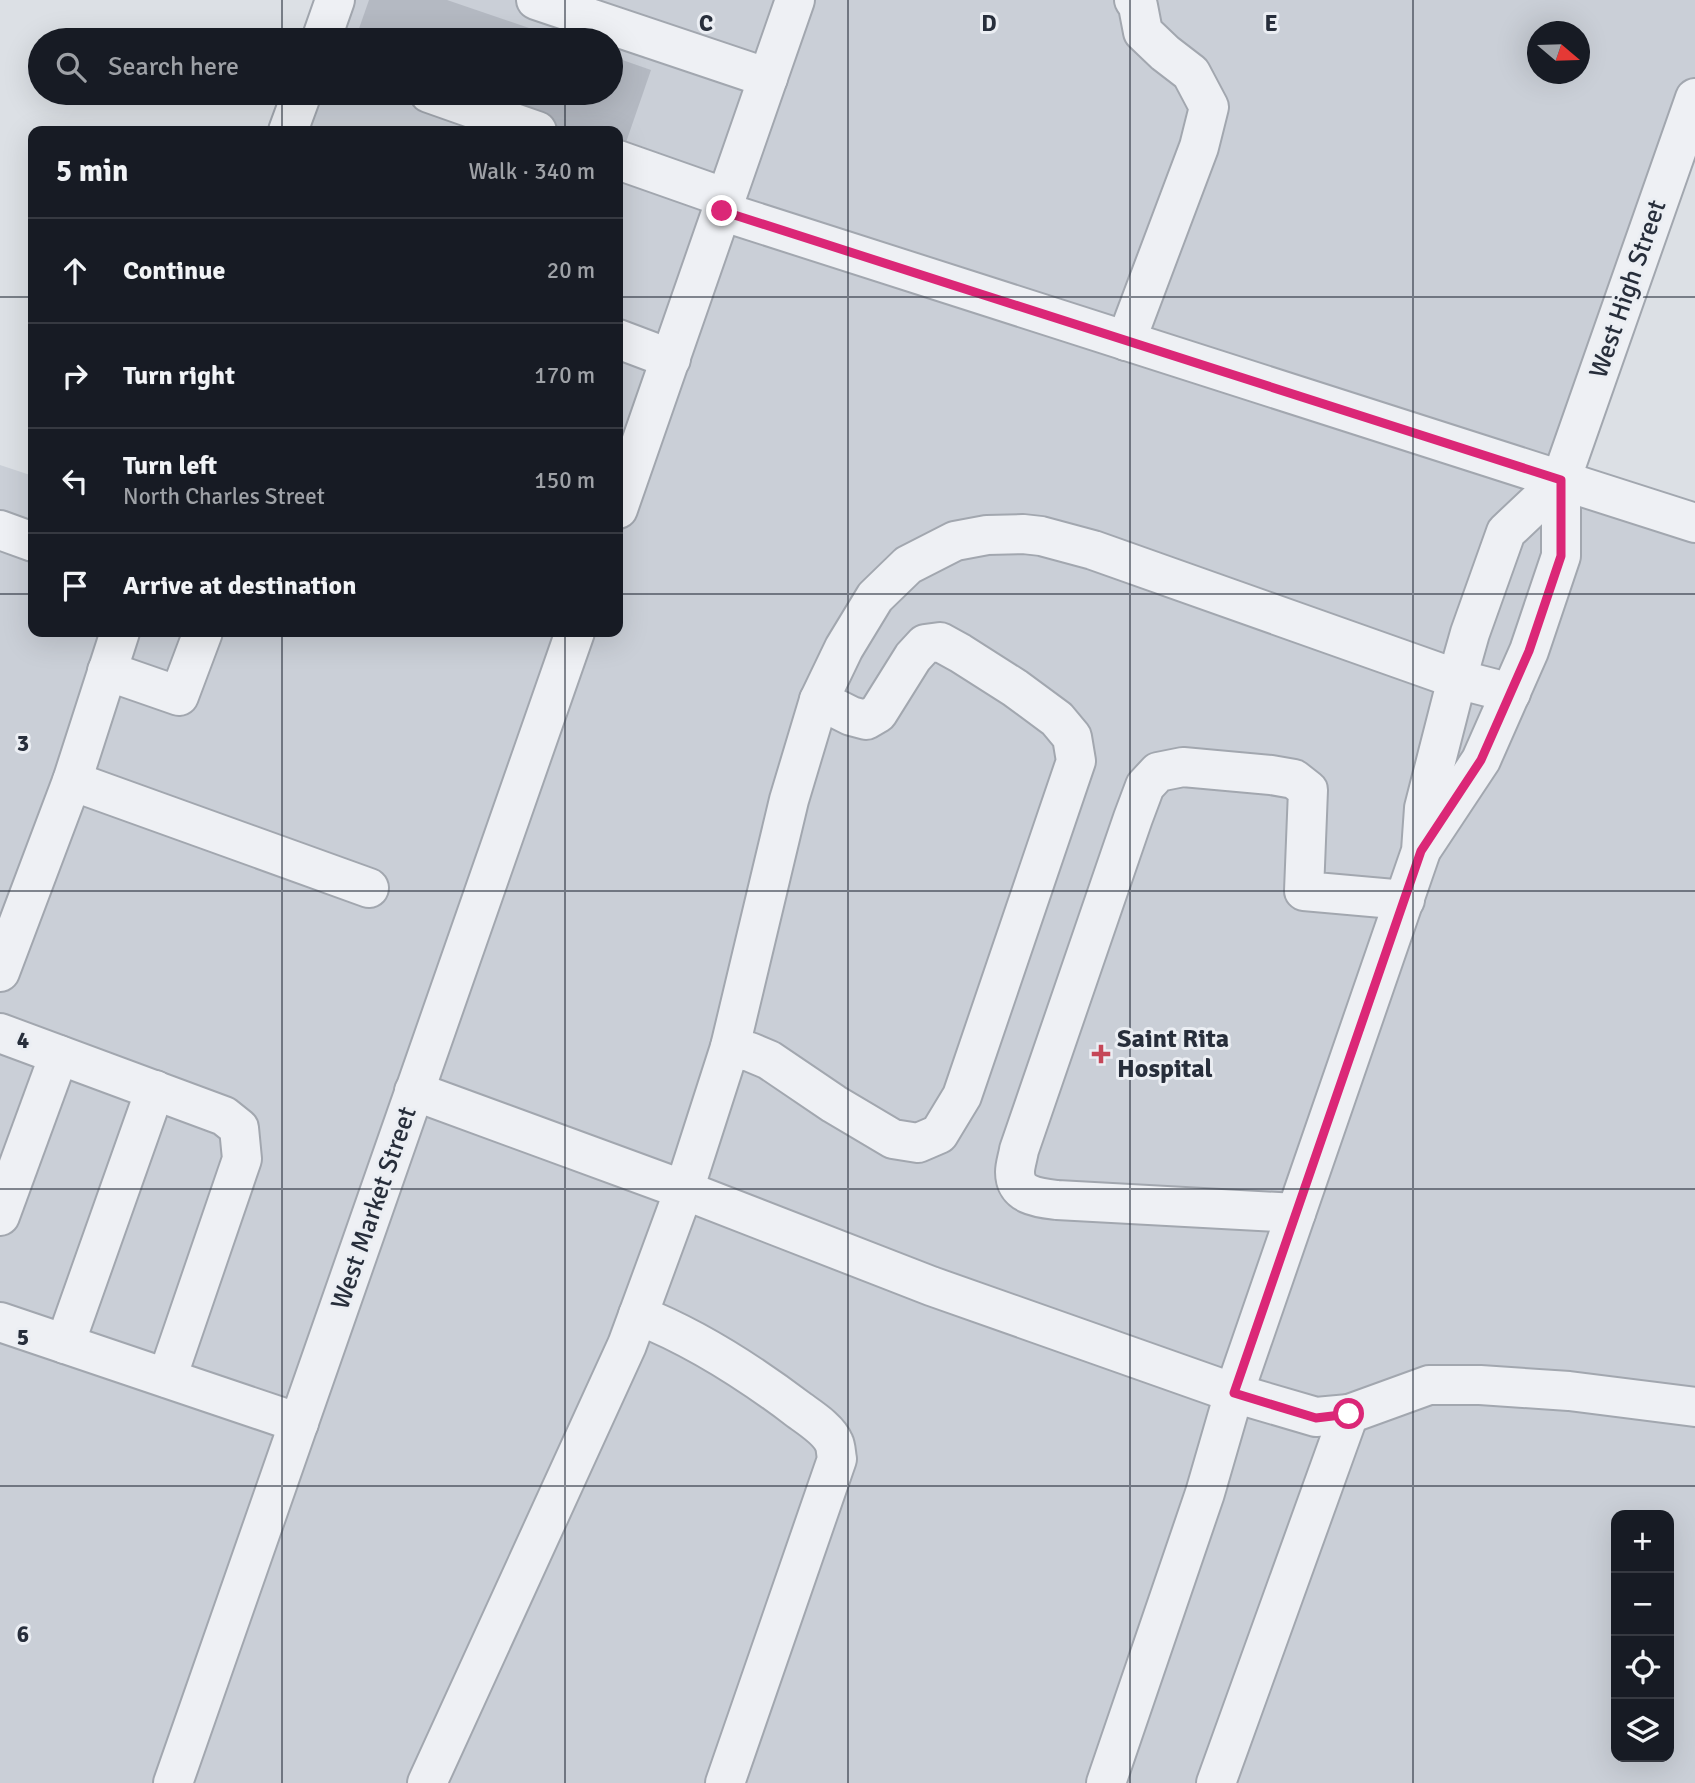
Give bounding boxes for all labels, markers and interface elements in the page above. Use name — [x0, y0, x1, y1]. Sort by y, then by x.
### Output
text: C — [699, 9, 713, 38]
text: D — [981, 9, 997, 38]
text: E — [1264, 9, 1278, 38]
north arrow — [1527, 21, 1590, 84]
search box — [28, 28, 623, 105]
icon: search — [52, 48, 90, 86]
text: Search here — [108, 51, 239, 83]
text: 5 min — [56, 153, 128, 190]
text: Walk · 340 m — [469, 157, 595, 186]
route end — [706, 195, 737, 226]
street label: West High Street — [1583, 196, 1673, 382]
icon: ahead — [56, 252, 94, 290]
text: Continue — [123, 255, 225, 287]
text: 20 m — [547, 256, 595, 285]
icon: right — [56, 357, 94, 395]
text: Turn right — [123, 360, 235, 392]
text: 170 m — [534, 361, 595, 390]
text: Turn left — [123, 450, 217, 482]
icon: left — [56, 462, 94, 500]
text: 150 m — [534, 466, 595, 495]
text: North Charles Street — [123, 482, 325, 511]
icon: arrive — [56, 567, 94, 605]
text: Arrive at destination — [123, 570, 356, 602]
text: 3 — [17, 729, 29, 758]
place label: Saint Rita Hospital — [1117, 1023, 1229, 1085]
text: 4 — [17, 1026, 29, 1055]
marker: Saint Rita Hospital — [1091, 1044, 1111, 1064]
street label: West Market Street — [324, 1102, 424, 1314]
text: 5 — [17, 1323, 29, 1352]
route start — [1333, 1398, 1364, 1429]
map controls — [1611, 1510, 1674, 1762]
button: + — [1611, 1510, 1674, 1573]
button: − — [1611, 1573, 1674, 1636]
text: 6 — [17, 1620, 29, 1649]
button: locate — [1611, 1636, 1674, 1699]
button: layers — [1611, 1699, 1674, 1762]

